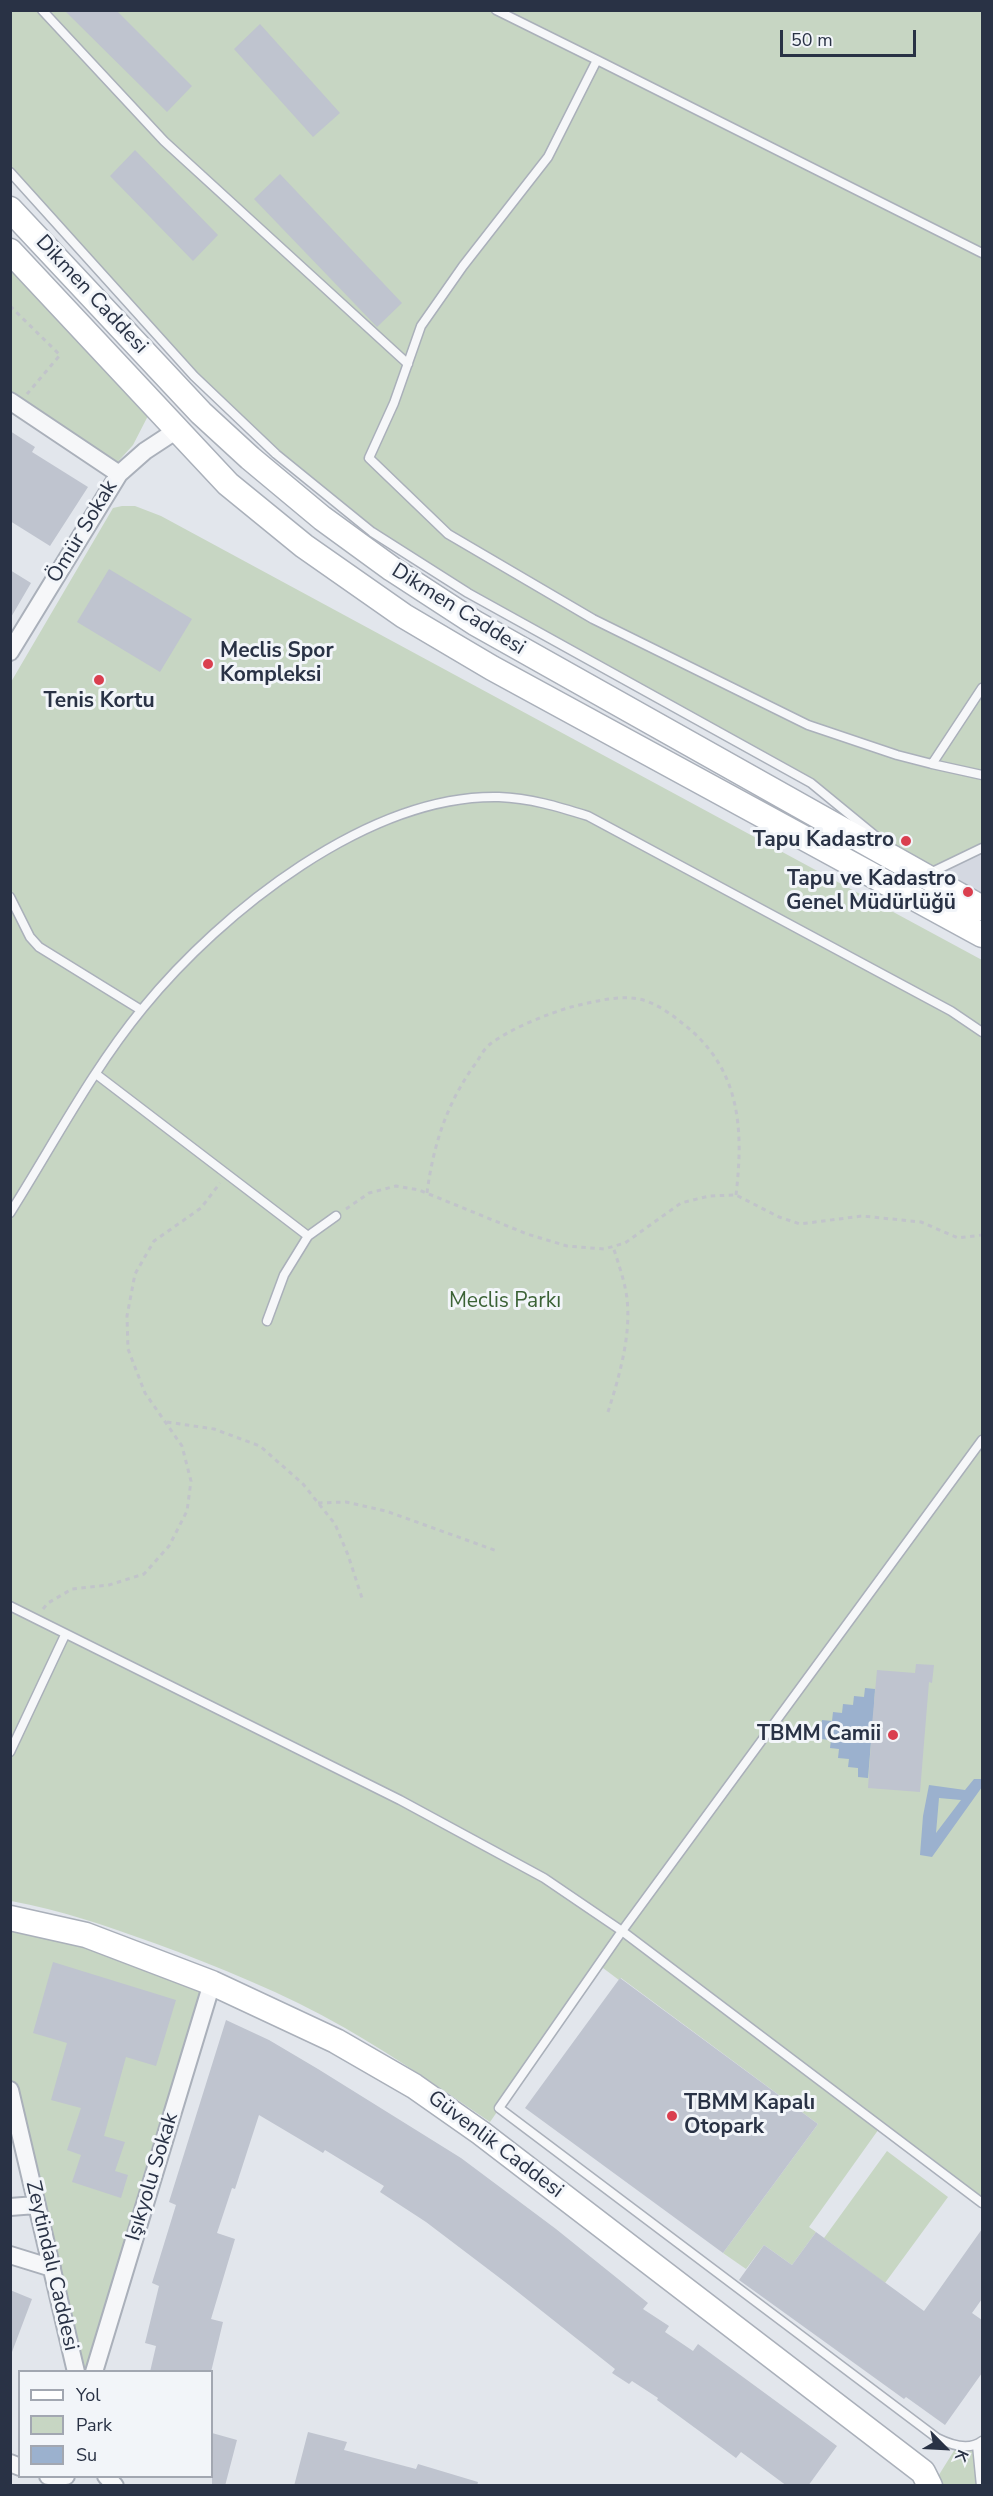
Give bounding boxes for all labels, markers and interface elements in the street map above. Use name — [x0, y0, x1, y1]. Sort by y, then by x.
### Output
scale bar — [783, 18, 920, 56]
text: 50 m — [791, 28, 833, 52]
street label: Dikmen Caddesi — [30, 230, 152, 360]
street label: Ömür Sokak — [42, 476, 124, 588]
street label: Dikmen Caddesi — [386, 559, 530, 661]
place label: Meclis Spor Kompleksi — [220, 639, 334, 689]
marker: Meclis Spor Kompleksi — [201, 657, 215, 671]
marker: Tenis Kortu — [92, 673, 106, 687]
place label: Tenis Kortu — [43, 689, 155, 715]
place label: Tapu Kadastro — [753, 828, 894, 854]
marker: Tapu Kadastro — [899, 834, 913, 848]
place label: Tapu ve Kadastro Genel Müdürlüğü — [786, 867, 956, 917]
marker: Tapu ve Kadastro Genel Müdürlüğü — [961, 885, 975, 899]
park label: Meclis Parkı — [449, 1289, 561, 1315]
place label: TBMM Camii — [757, 1722, 881, 1748]
marker: TBMM Camii — [886, 1728, 900, 1742]
street label: Güvenlik Caddesi — [422, 2086, 568, 2204]
place label: TBMM Kapalı Otopark — [684, 2091, 815, 2141]
marker: TBMM Kapalı Otopark — [665, 2109, 679, 2123]
street label: Işıkyolu Sokak — [122, 2110, 184, 2244]
street label: Zeytindalı Caddesi — [19, 2179, 83, 2353]
legend — [18, 2370, 213, 2478]
text: Yol — [76, 2383, 101, 2407]
text: Park — [76, 2413, 112, 2437]
north arrow — [915, 2418, 975, 2478]
text: Su — [76, 2443, 97, 2467]
text: K — [949, 2446, 974, 2465]

